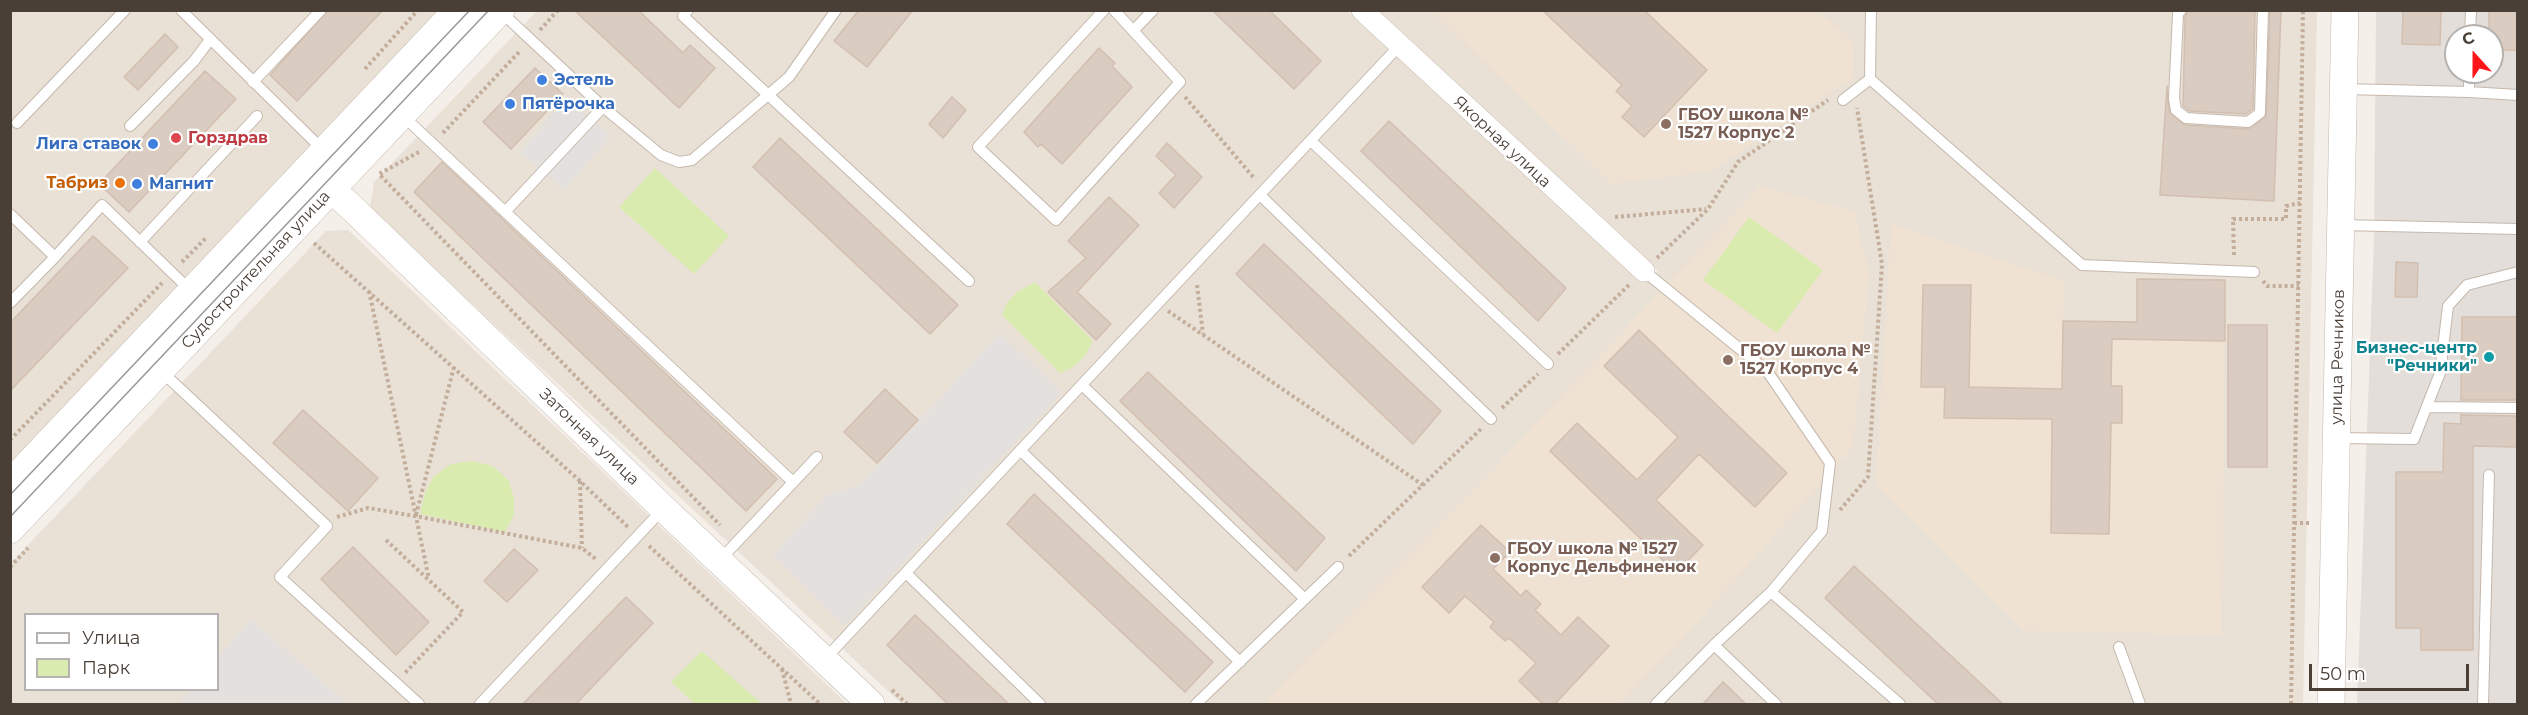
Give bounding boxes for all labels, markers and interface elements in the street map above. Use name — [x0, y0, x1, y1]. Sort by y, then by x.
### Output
north arrow — [2444, 24, 2504, 84]
text: С — [2459, 28, 2477, 50]
place label: Эстель — [554, 70, 614, 90]
marker: Эстель — [535, 73, 549, 87]
street label: Якорная улица — [1449, 92, 1555, 192]
place label: Пятёрочка — [522, 94, 615, 114]
marker: Пятёрочка — [503, 97, 517, 111]
place label: ГБОУ школа № 1527 Корпус 2 — [1678, 105, 1809, 143]
marker: ГБОУ школа № 1527 Корпус 2 — [1659, 117, 1673, 131]
place label: Горздрав — [188, 128, 268, 148]
marker: Горздрав — [169, 131, 183, 145]
place label: Лига ставок — [36, 134, 141, 154]
marker: Лига ставок — [146, 137, 160, 151]
place label: Табриз — [46, 173, 108, 193]
place label: Магнит — [149, 174, 213, 194]
marker: Табриз — [113, 176, 127, 190]
marker: Магнит — [130, 177, 144, 191]
street label: Судостроительная улица — [178, 187, 334, 353]
street label: улица Речников — [2327, 289, 2349, 425]
place label: Бизнес-центр "Речники" — [2356, 338, 2477, 376]
place label: ГБОУ школа № 1527 Корпус 4 — [1740, 341, 1871, 379]
marker: Бизнес-центр "Речники" — [2482, 350, 2496, 364]
marker: ГБОУ школа № 1527 Корпус 4 — [1721, 353, 1735, 367]
street label: Затонная улица — [535, 384, 643, 490]
place label: ГБОУ школа № 1527 Корпус Дельфиненок — [1507, 539, 1696, 577]
marker: ГБОУ школа № 1527 Корпус Дельфиненок — [1488, 551, 1502, 565]
legend — [24, 613, 219, 691]
text: Улица — [82, 627, 140, 649]
scale bar — [2312, 652, 2472, 690]
text: Парк — [82, 657, 130, 679]
text: 50 m — [2320, 663, 2366, 685]

